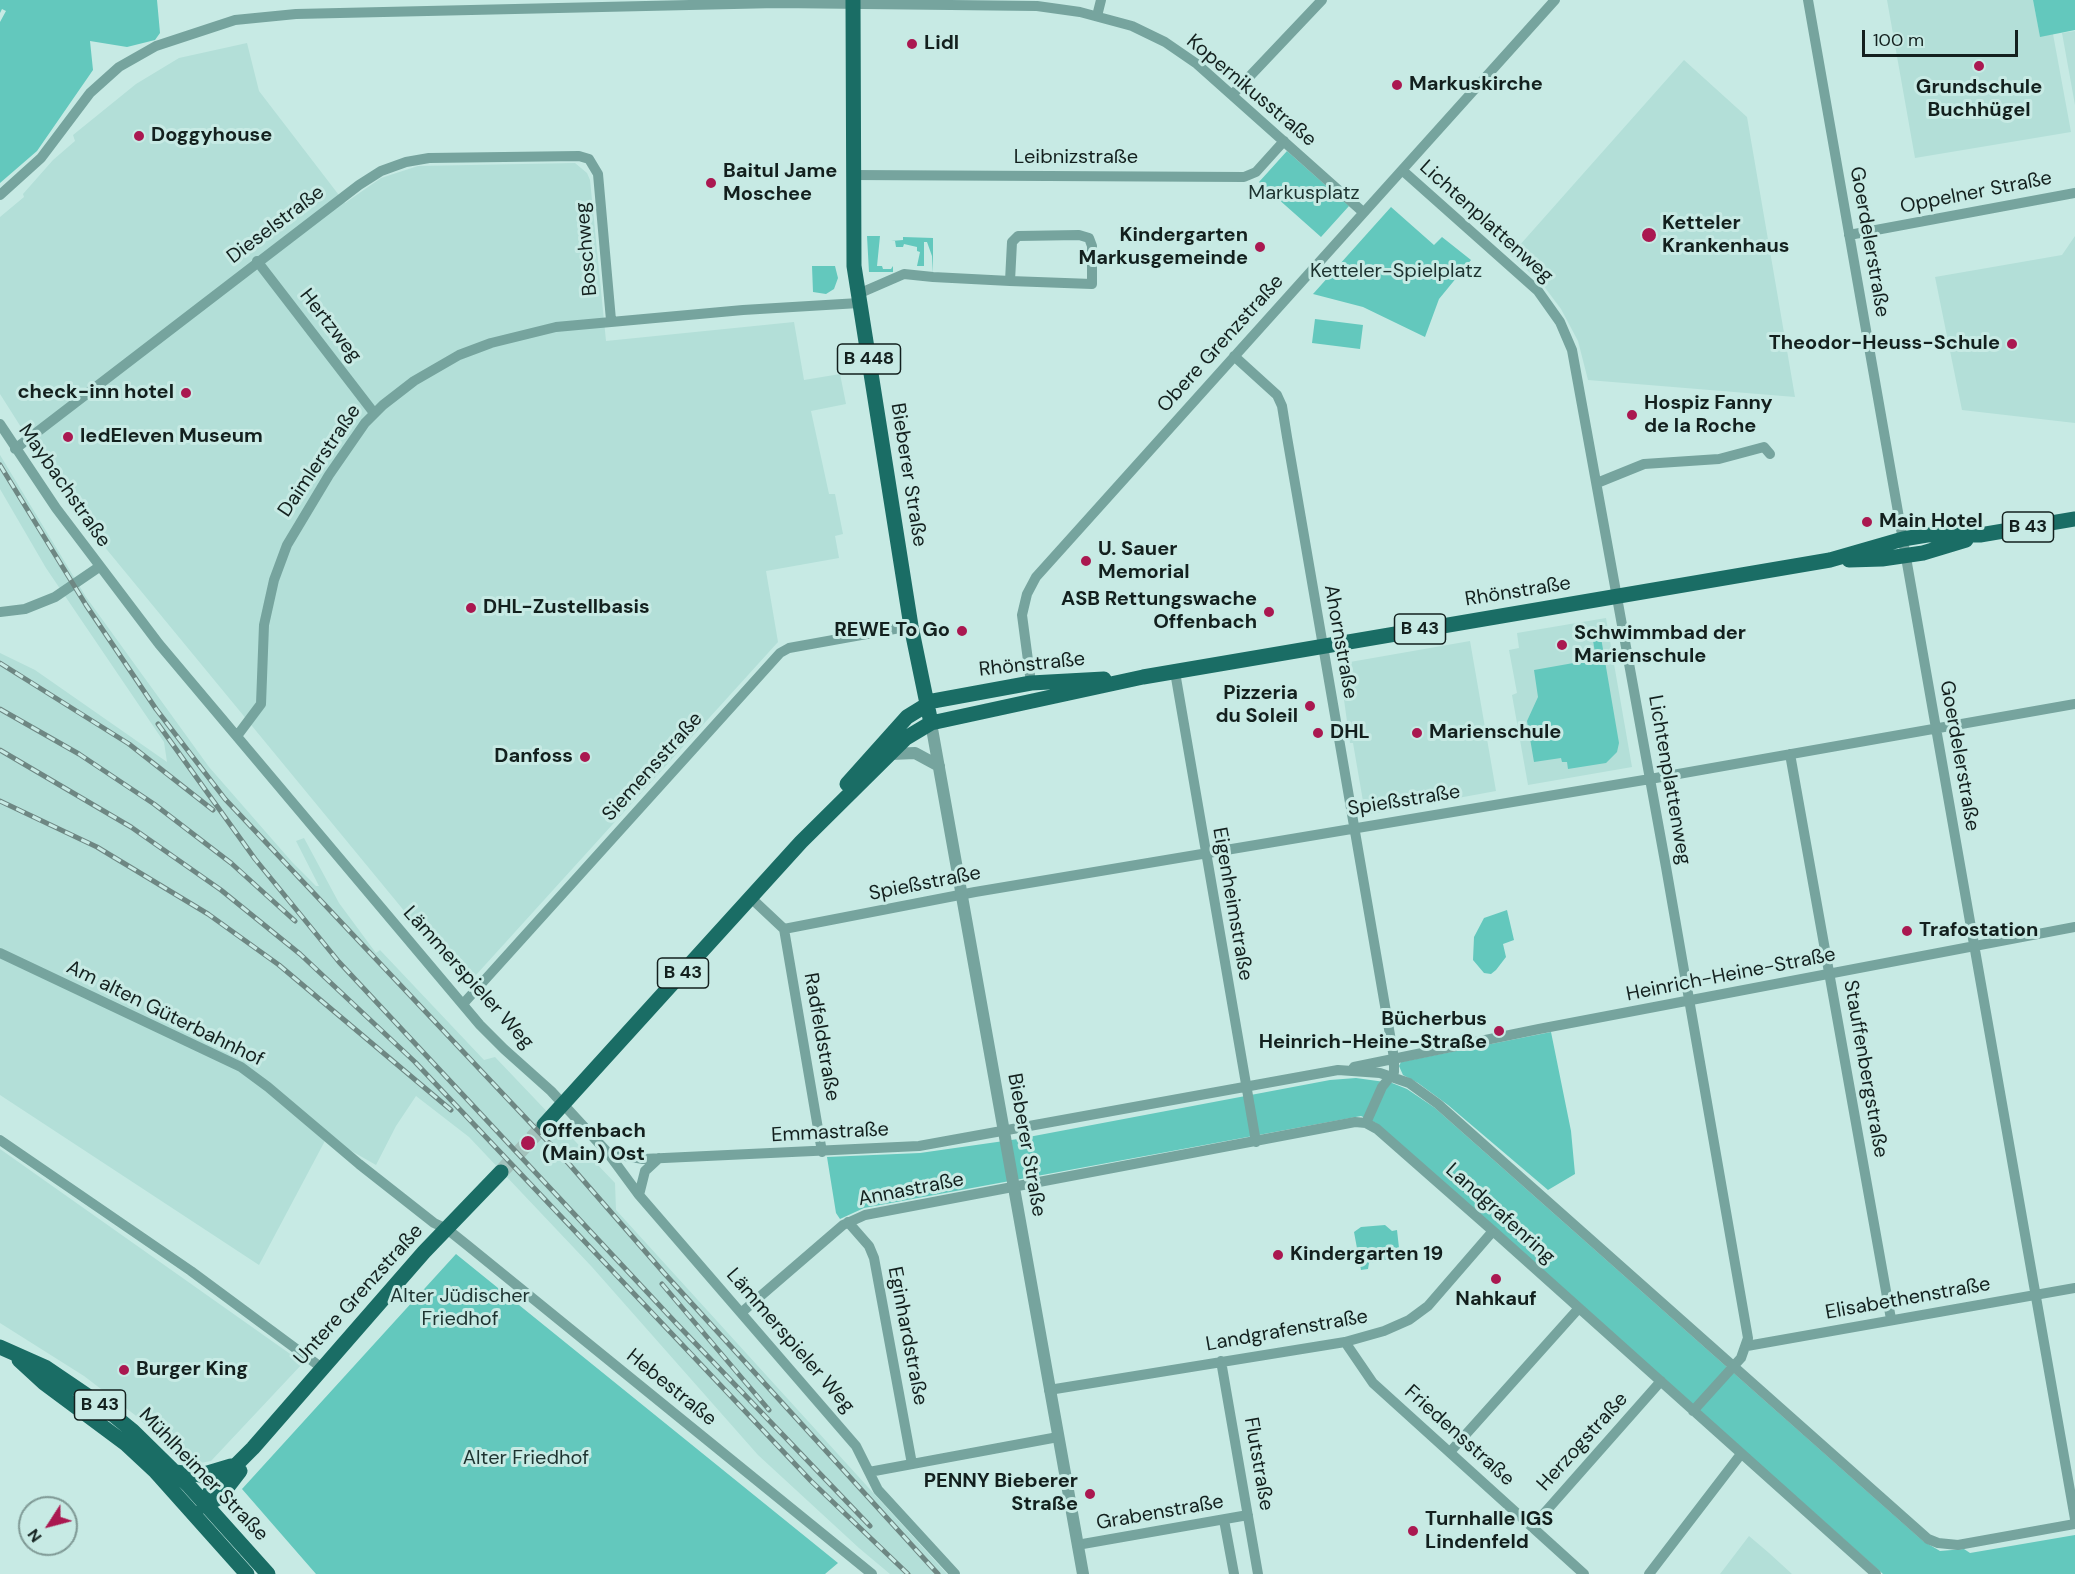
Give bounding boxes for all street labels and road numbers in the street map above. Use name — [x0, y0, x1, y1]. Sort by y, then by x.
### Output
street label: Kopernikusstraße — [1181, 30, 1321, 152]
street label: Leibnizstraße — [1014, 146, 1138, 170]
street label: Lichtenplattenweg — [1414, 156, 1558, 288]
street label: Goerdelerstraße — [1844, 165, 1894, 319]
street label: Oppelner Straße — [1898, 167, 2054, 219]
street label: Dieselstraße — [223, 181, 329, 269]
street label: Boschweg — [571, 201, 603, 297]
street label: Obere Grenzstraße — [1153, 270, 1289, 418]
street label: Hertzweg — [294, 284, 366, 368]
road number: B 448 — [838, 344, 900, 374]
street label: Daimlerstraße — [274, 400, 366, 522]
street label: Bieberer Straße — [885, 401, 931, 549]
street label: Maybachstraße — [13, 420, 115, 552]
road number: B 43 — [2002, 512, 2054, 542]
street label: Rhönstraße — [1463, 572, 1573, 612]
street label: Ahornstraße — [1318, 583, 1362, 701]
road number: B 43 — [1394, 614, 1446, 644]
street label: Rhönstraße — [978, 647, 1086, 683]
street label: Goerdelerstraße — [1934, 679, 1984, 833]
street label: Lichtenplattenweg — [1642, 693, 1696, 867]
street label: Siemensstraße — [598, 708, 708, 826]
street label: Spießstraße — [1346, 780, 1462, 822]
street label: Eigenheimstraße — [1207, 825, 1257, 983]
street label: Spießstraße — [867, 861, 983, 907]
street label: Lämmerspieler Weg — [398, 902, 538, 1054]
street label: Heinrich-Heine-Straße — [1624, 943, 1838, 1007]
street label: Am alten Güterbahnhof — [62, 956, 268, 1072]
road number: B 43 — [658, 958, 708, 988]
street label: Radfeldstraße — [798, 971, 844, 1103]
street label: Stauffenbergstraße — [1838, 978, 1892, 1160]
street label: Bieberer Straße — [1002, 1071, 1050, 1219]
street label: Emmastraße — [771, 1118, 889, 1148]
street label: Landgrafenring — [1440, 1159, 1560, 1269]
street label: Annastraße — [856, 1168, 966, 1212]
street label: Untere Grenzstraße — [289, 1220, 429, 1370]
street label: Lämmerspieler Weg — [721, 1264, 859, 1418]
street label: Eginhardstraße — [882, 1265, 932, 1407]
street label: Elisabethenstraße — [1824, 1273, 1992, 1325]
street label: Landgrafenstraße — [1204, 1305, 1370, 1357]
street label: Hebestraße — [621, 1344, 721, 1432]
street label: Friedensstraße — [1399, 1380, 1519, 1492]
street label: Herzogstraße — [1533, 1388, 1633, 1496]
road number: B 43 — [74, 1390, 126, 1420]
street label: Mühlheimer Straße — [133, 1403, 273, 1547]
street label: Flutstraße — [1238, 1415, 1278, 1513]
street label: Grabenstraße — [1094, 1490, 1226, 1536]

